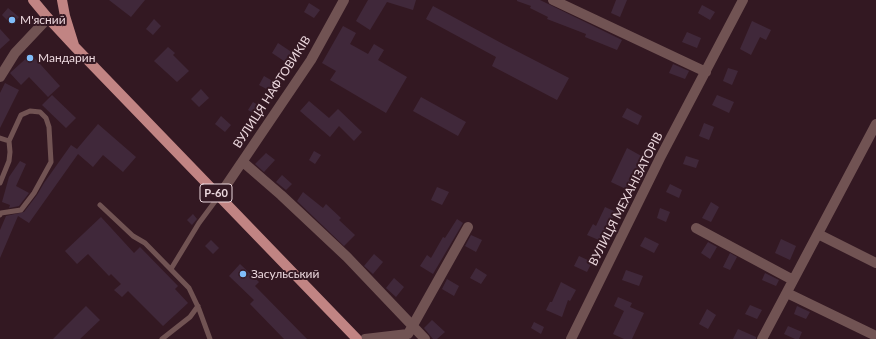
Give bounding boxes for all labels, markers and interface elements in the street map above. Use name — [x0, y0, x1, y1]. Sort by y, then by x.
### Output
place label: М'ясний — [20, 13, 66, 27]
marker: М'ясний — [7, 15, 17, 25]
street label: ВУЛИЦЯ НАФТОВИКІВ — [230, 33, 314, 151]
place label: Мандарин — [38, 51, 95, 65]
marker: Мандарин — [25, 53, 35, 63]
street label: ВУЛИЦЯ МЕХАНІЗАТОРІВ — [586, 130, 666, 268]
road number: Р-60 — [200, 184, 232, 202]
place label: Засульський — [251, 267, 319, 281]
marker: Засульський — [238, 269, 248, 279]

